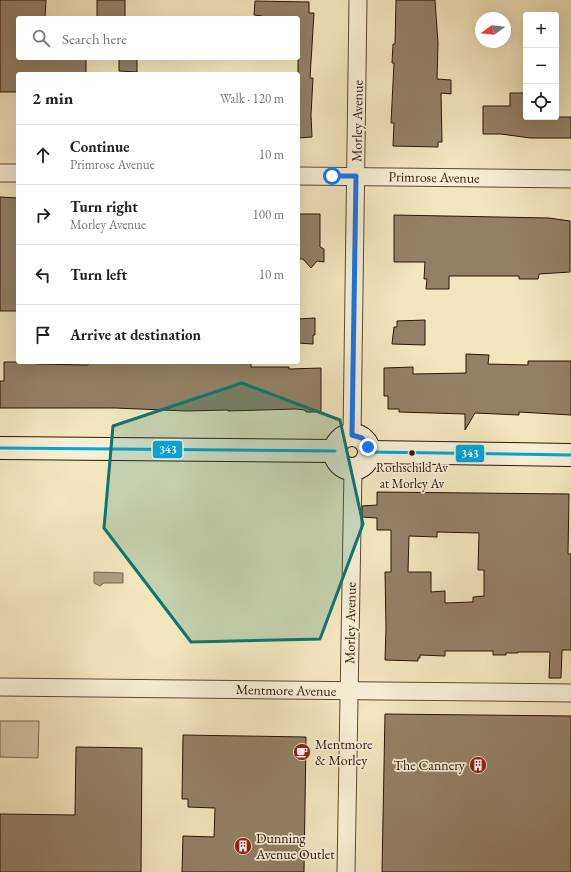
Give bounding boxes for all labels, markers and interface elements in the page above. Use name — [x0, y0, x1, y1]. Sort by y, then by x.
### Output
north arrow — [475, 12, 511, 48]
map controls — [523, 12, 559, 120]
button: + — [523, 12, 559, 48]
search box — [16, 16, 300, 60]
icon: search — [30, 27, 52, 49]
text: Search here — [62, 29, 127, 48]
button: − — [523, 48, 559, 84]
street label: Morley Avenue — [347, 79, 367, 162]
button: locate — [523, 84, 559, 120]
text: 2 min — [32, 87, 73, 109]
text: Walk · 120 m — [220, 90, 284, 107]
text: Continue — [70, 137, 130, 156]
icon: ahead — [32, 144, 54, 166]
text: 10 m — [259, 146, 284, 163]
text: Primrose Avenue — [70, 156, 155, 173]
route start — [323, 167, 341, 185]
street label: Primrose Avenue — [388, 167, 480, 187]
text: Turn right — [70, 197, 138, 216]
icon: right — [32, 204, 54, 226]
text: 100 m — [253, 206, 284, 223]
text: Morley Avenue — [70, 216, 146, 233]
icon: left — [32, 264, 54, 286]
text: Turn left — [70, 265, 127, 284]
text: 10 m — [259, 266, 284, 283]
icon: arrive — [32, 324, 54, 346]
text: Arrive at destination — [70, 325, 201, 344]
route end — [359, 438, 377, 456]
line badge: 343 — [152, 440, 183, 459]
text: 343 — [159, 442, 177, 456]
line badge: 343 — [455, 444, 485, 463]
text: 343 — [461, 446, 479, 460]
marker: Rothschild Av at Morley Av — [407, 448, 417, 458]
place label: Rothschild Av at Morley Av — [376, 459, 448, 492]
street label: Morley Avenue — [340, 581, 360, 664]
street label: Mentmore Avenue — [236, 680, 337, 700]
place label: Mentmore & Morley — [315, 735, 373, 769]
cafe icon: Mentmore & Morley — [292, 742, 312, 762]
building icon: The Cannery — [468, 755, 488, 775]
place label: The Cannery — [394, 756, 466, 774]
place label: Dunning Avenue Outlet — [255, 829, 335, 863]
building icon: Dunning Avenue Outlet — [233, 836, 253, 856]

